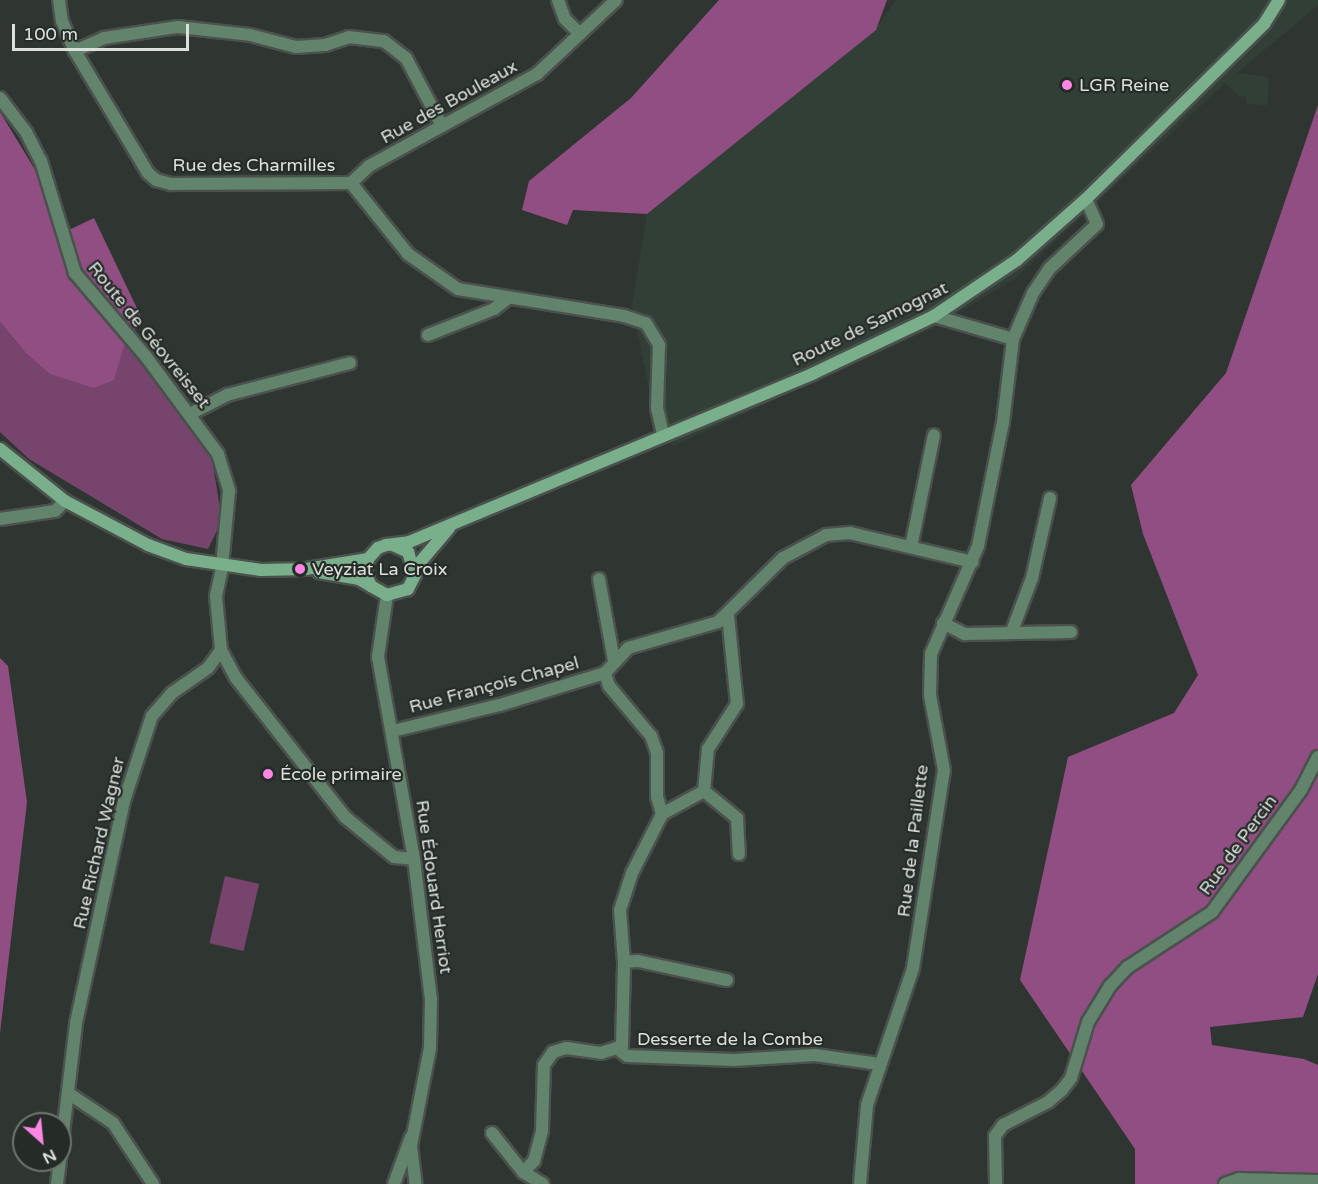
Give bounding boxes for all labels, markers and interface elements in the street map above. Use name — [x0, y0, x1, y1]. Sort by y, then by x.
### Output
scale bar — [15, 12, 192, 50]
text: 100 m — [23, 23, 78, 45]
street label: Rue des Bouleaux — [377, 55, 521, 149]
place label: LGR Reine — [1079, 74, 1169, 96]
marker: LGR Reine — [1060, 78, 1074, 92]
street label: Rue des Charmilles — [173, 154, 335, 176]
street label: Route de Géovreisset — [83, 257, 215, 413]
street label: Route de Samognat — [789, 277, 951, 371]
place label: Veyziat La Croix — [312, 558, 448, 580]
marker: Veyziat La Croix — [293, 562, 307, 576]
street label: Rue François Chapel — [407, 652, 581, 718]
street label: Rue Richard Wagner — [69, 755, 129, 931]
place label: École primaire — [280, 763, 402, 785]
street label: Rue de la Paillette — [893, 764, 933, 918]
marker: École primaire — [261, 767, 275, 781]
street label: Rue de Percin — [1194, 791, 1282, 899]
street label: Rue Édouard Herriot — [411, 799, 457, 975]
street label: Desserte de la Combe — [637, 1028, 823, 1050]
north arrow — [12, 1112, 72, 1172]
text: N — [39, 1144, 60, 1168]

